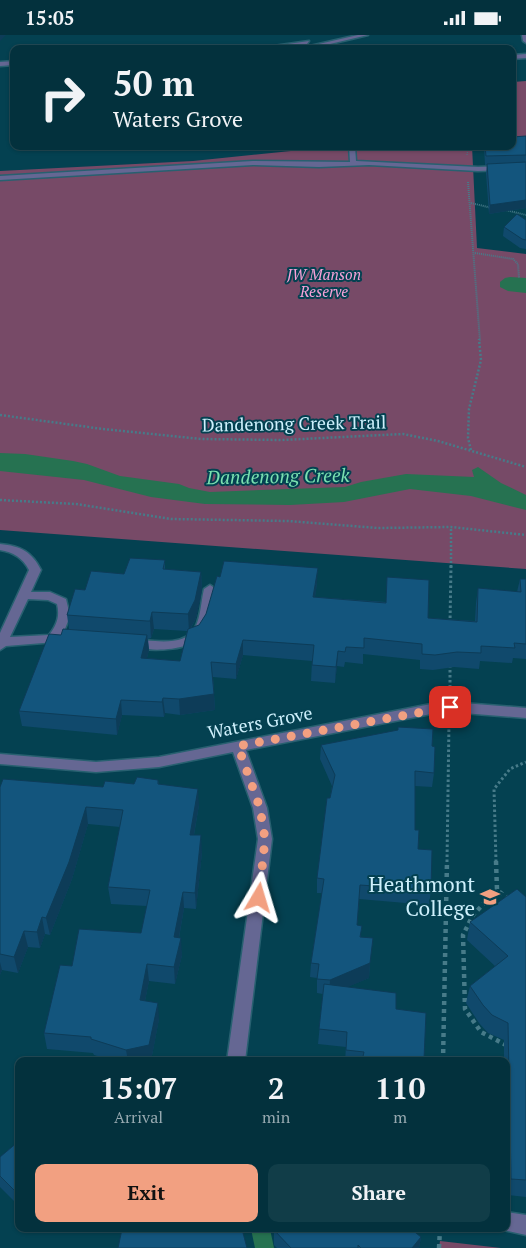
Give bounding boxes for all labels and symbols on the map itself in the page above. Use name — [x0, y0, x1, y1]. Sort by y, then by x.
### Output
park label: JW Manson Reserve — [286, 264, 361, 301]
street label: Dandenong Creek Trail — [202, 409, 386, 437]
water label: Dandenong Creek — [205, 462, 351, 489]
pin — [429, 686, 471, 728]
street label: Waters Grove — [205, 700, 314, 744]
place label: Heathmont College — [368, 870, 475, 922]
position arrow — [232, 871, 284, 923]
school or university icon: Heathmont College — [479, 886, 501, 908]

